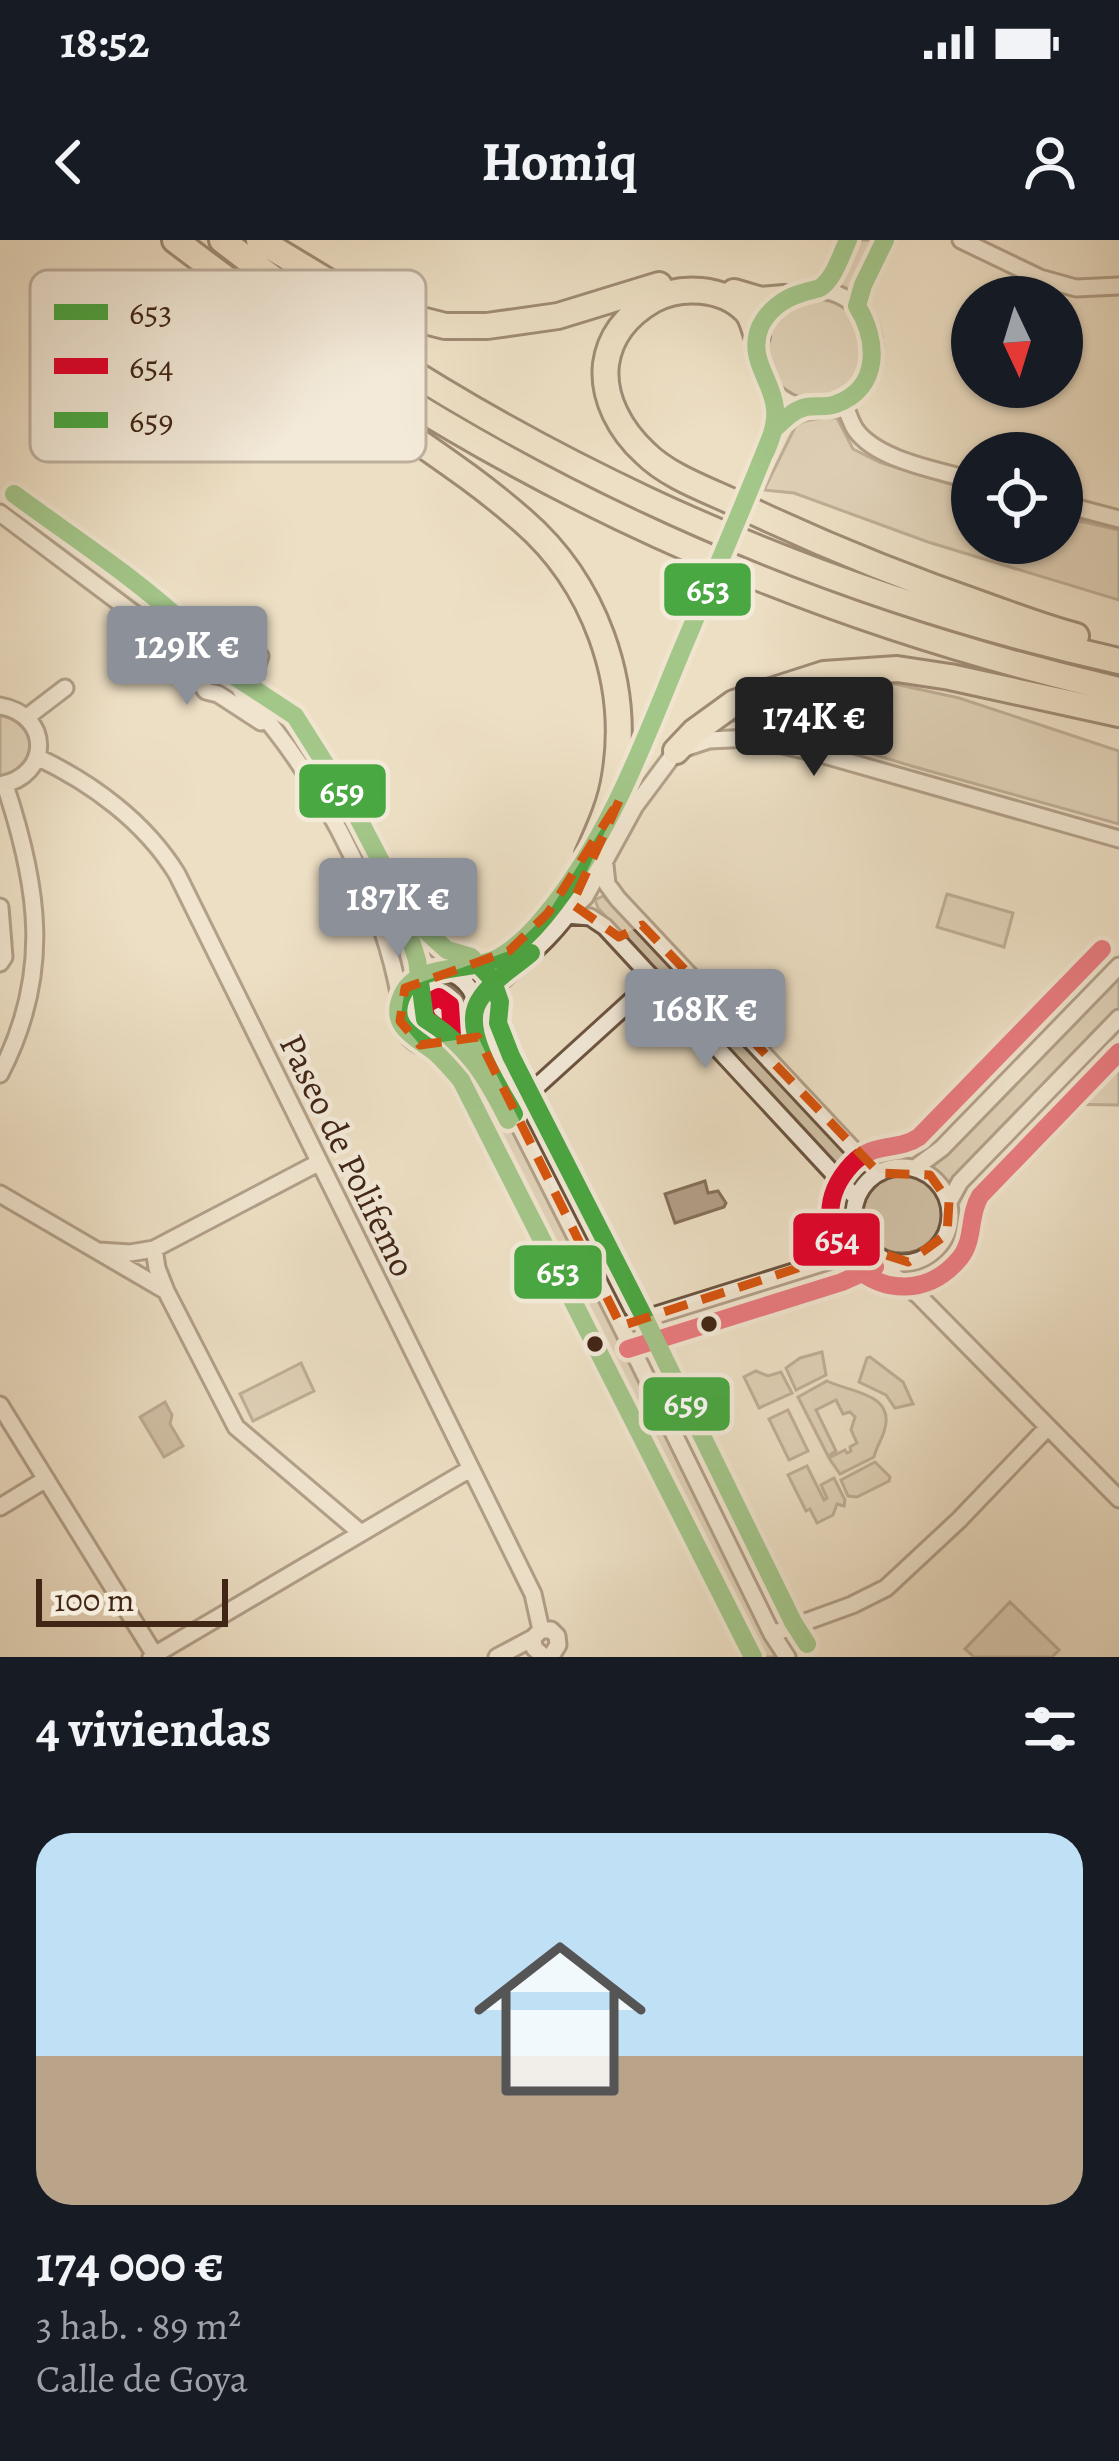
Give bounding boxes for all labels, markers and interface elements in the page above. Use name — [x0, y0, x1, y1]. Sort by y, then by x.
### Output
text: 18:52 — [60, 11, 149, 73]
text: Homiq — [481, 125, 638, 199]
icon: back — [36, 129, 102, 195]
icon: person — [1017, 129, 1083, 195]
legend — [30, 270, 426, 462]
north arrow — [951, 276, 1083, 408]
map controls — [951, 276, 1083, 564]
text: 653 — [129, 290, 172, 335]
text: 654 — [129, 344, 173, 389]
text: 659 — [129, 398, 173, 443]
button: locate — [951, 432, 1083, 564]
line badge: 653 — [662, 561, 753, 618]
text: 653 — [686, 567, 730, 612]
pin: 129K € — [89, 606, 285, 708]
text: 129K € — [134, 618, 240, 671]
pin: 174K € — [716, 677, 912, 779]
text: 174K € — [762, 689, 866, 742]
line badge: 659 — [297, 762, 388, 820]
text: 659 — [320, 769, 364, 814]
pin: 187K € — [300, 858, 496, 960]
text: 187K € — [346, 870, 450, 923]
pin: 168K € — [607, 969, 803, 1071]
text: 168K € — [652, 981, 758, 1034]
street label: Paseo de Polifemo — [268, 1025, 428, 1285]
line badge: 654 — [791, 1211, 882, 1268]
text: 654 — [814, 1217, 860, 1262]
line badge: 653 — [512, 1243, 604, 1301]
text: 653 — [536, 1249, 580, 1294]
unlabelled marker — [698, 1313, 720, 1335]
unlabelled marker — [584, 1333, 606, 1355]
line badge: 659 — [641, 1375, 732, 1433]
text: 659 — [664, 1381, 708, 1426]
scale bar — [36, 1573, 228, 1626]
text: 100 m — [54, 1577, 134, 1622]
text: 4 viviendas — [36, 1694, 271, 1764]
icon: filters — [1017, 1696, 1083, 1762]
icon: home — [452, 1911, 668, 2127]
text: 174 000 € — [36, 2229, 224, 2299]
text: 3 hab. · 89 m² — [36, 2299, 241, 2352]
text: Calle de Goya — [36, 2352, 248, 2405]

